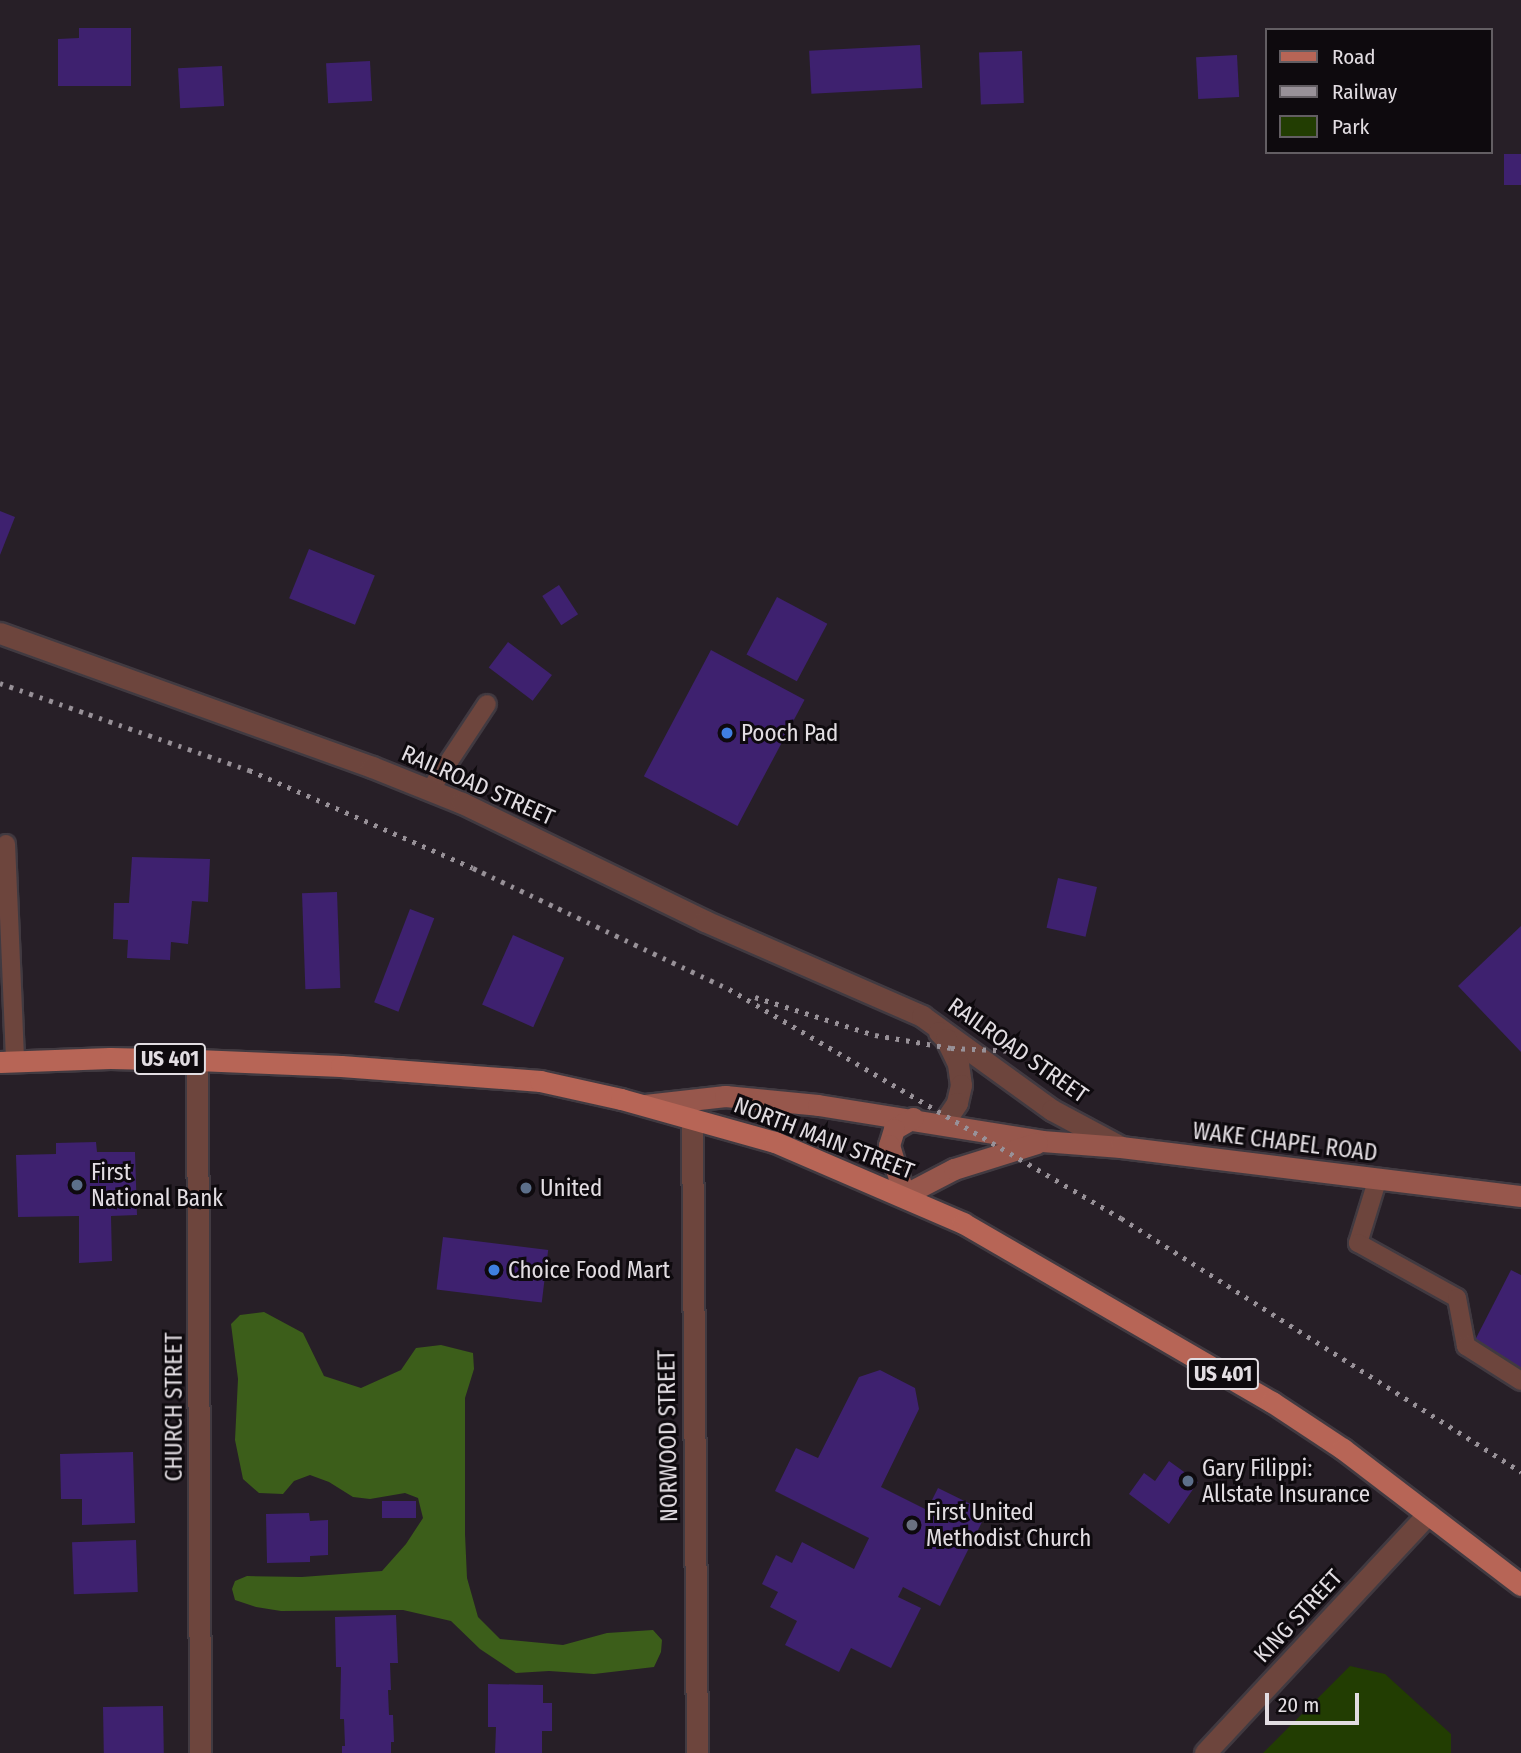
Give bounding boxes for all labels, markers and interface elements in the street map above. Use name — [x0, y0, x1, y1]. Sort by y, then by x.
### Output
legend — [1266, 28, 1493, 154]
text: Road — [1332, 44, 1376, 70]
text: Railway — [1332, 79, 1397, 105]
text: Park — [1332, 114, 1369, 140]
place label: Pooch Pad — [741, 719, 838, 747]
marker: Pooch Pad — [719, 725, 735, 741]
street label: RAILROAD STREET — [397, 739, 559, 831]
street label: RAILROAD STREET — [943, 992, 1093, 1108]
road number: US 401 — [133, 1042, 207, 1076]
street label: NORTH MAIN STREET — [730, 1091, 918, 1185]
street label: WAKE CHAPEL ROAD — [1191, 1117, 1379, 1167]
place label: First National Bank — [91, 1158, 223, 1212]
place label: United — [540, 1174, 602, 1202]
marker: First National Bank — [69, 1177, 85, 1193]
marker: United — [518, 1180, 534, 1196]
place label: Choice Food Mart — [508, 1256, 670, 1284]
marker: Choice Food Mart — [486, 1262, 502, 1278]
street label: CHURCH STREET — [160, 1333, 188, 1481]
street label: NORWOOD STREET — [653, 1350, 683, 1522]
road number: US 401 — [1186, 1356, 1260, 1392]
place label: Gary Filippi: Allstate Insurance — [1202, 1454, 1370, 1508]
marker: Gary Filippi: Allstate Insurance — [1180, 1473, 1196, 1489]
place label: First United Methodist Church — [926, 1498, 1091, 1552]
marker: First United Methodist Church — [904, 1517, 920, 1533]
street label: KING STREET — [1248, 1564, 1348, 1668]
scale bar — [1269, 1680, 1364, 1724]
text: 20 m — [1278, 1692, 1319, 1718]

